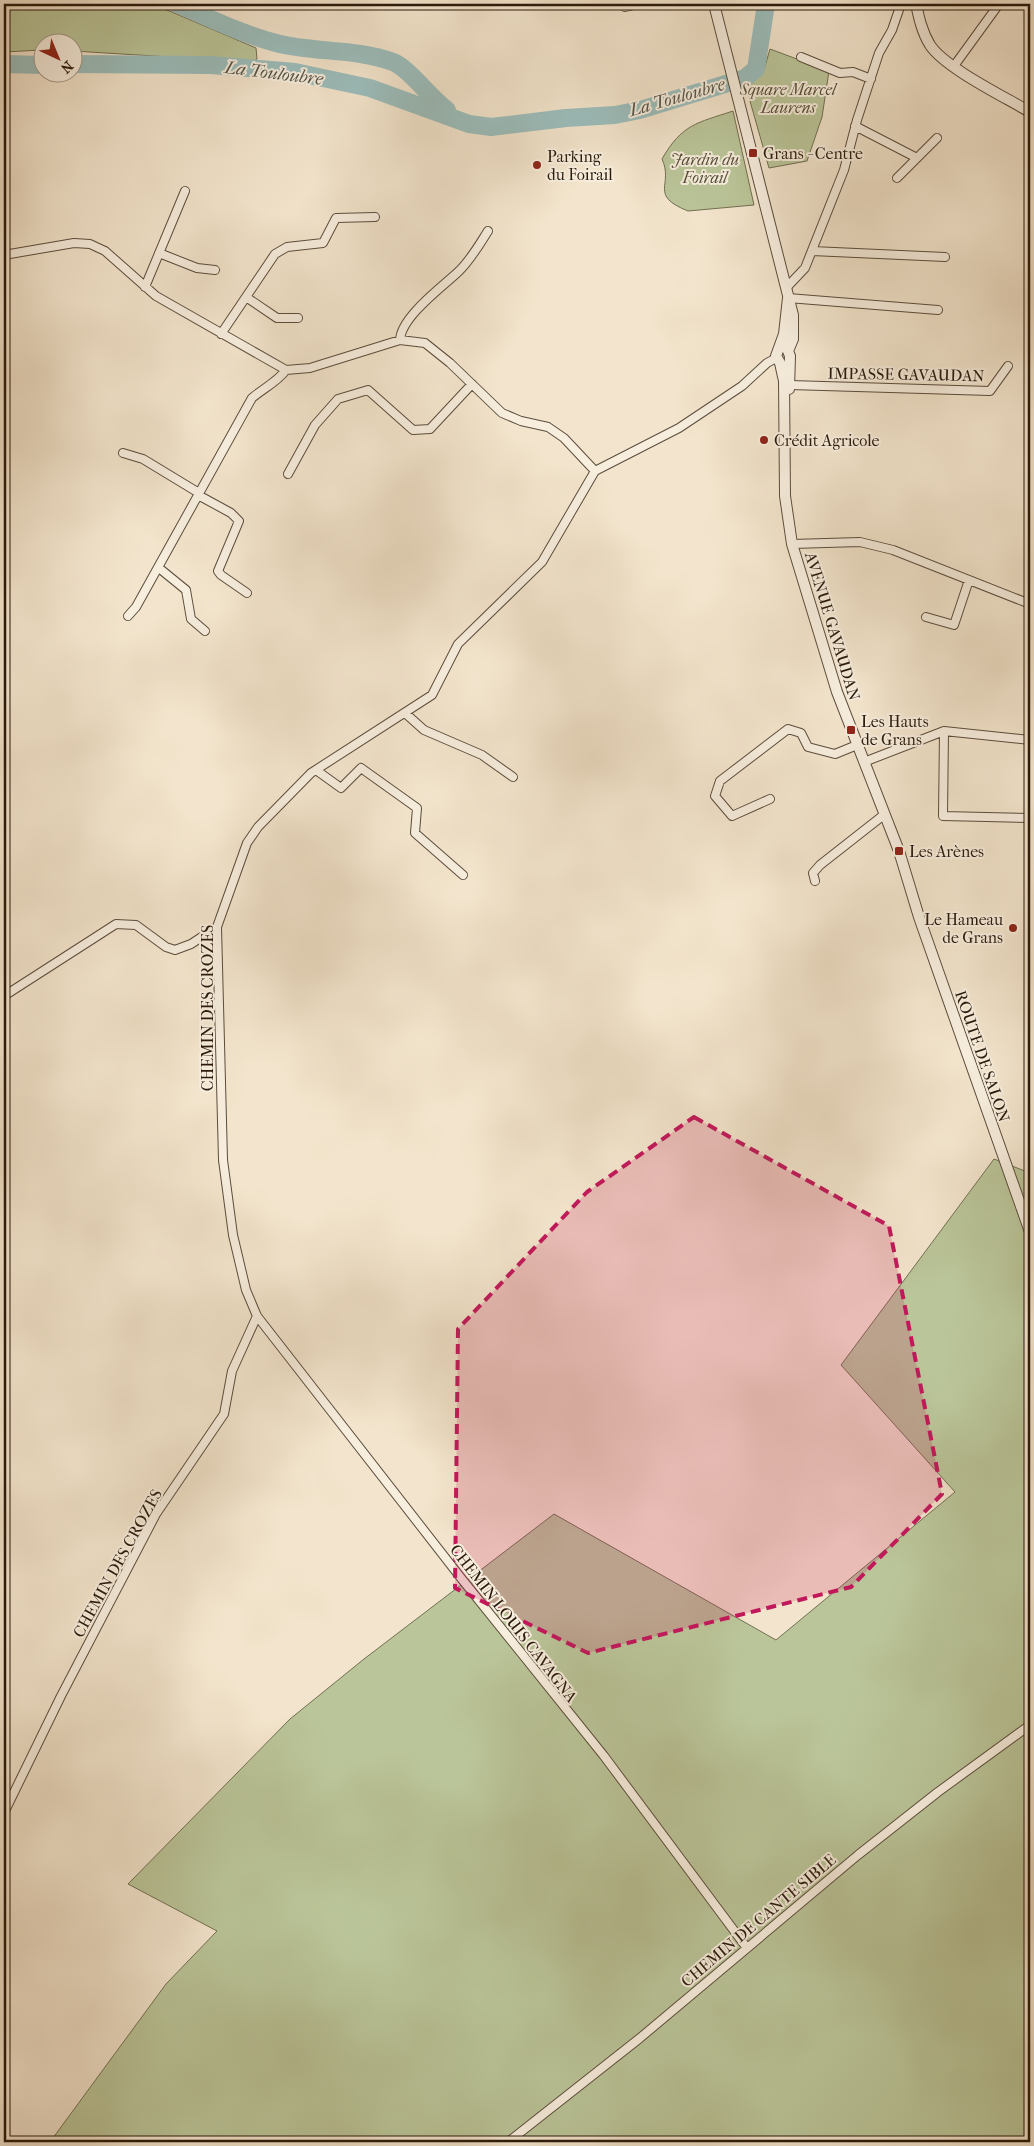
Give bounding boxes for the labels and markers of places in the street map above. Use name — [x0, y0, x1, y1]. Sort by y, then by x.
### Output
place label: Grans - Centre — [763, 144, 863, 163]
place label: Parking du Foirail — [547, 147, 613, 184]
marker: Grans - Centre — [747, 147, 759, 159]
marker: Parking du Foirail — [531, 159, 543, 171]
place label: Crédit Agricole — [774, 431, 880, 450]
marker: Crédit Agricole — [758, 434, 770, 446]
place label: Les Hauts de Grans — [861, 712, 929, 749]
marker: Les Hauts de Grans — [845, 724, 857, 736]
place label: Les Arènes — [909, 842, 984, 861]
marker: Les Arènes — [893, 845, 905, 857]
place label: Le Hameau de Grans — [924, 910, 1003, 947]
marker: Le Hameau de Grans — [1007, 922, 1019, 934]

